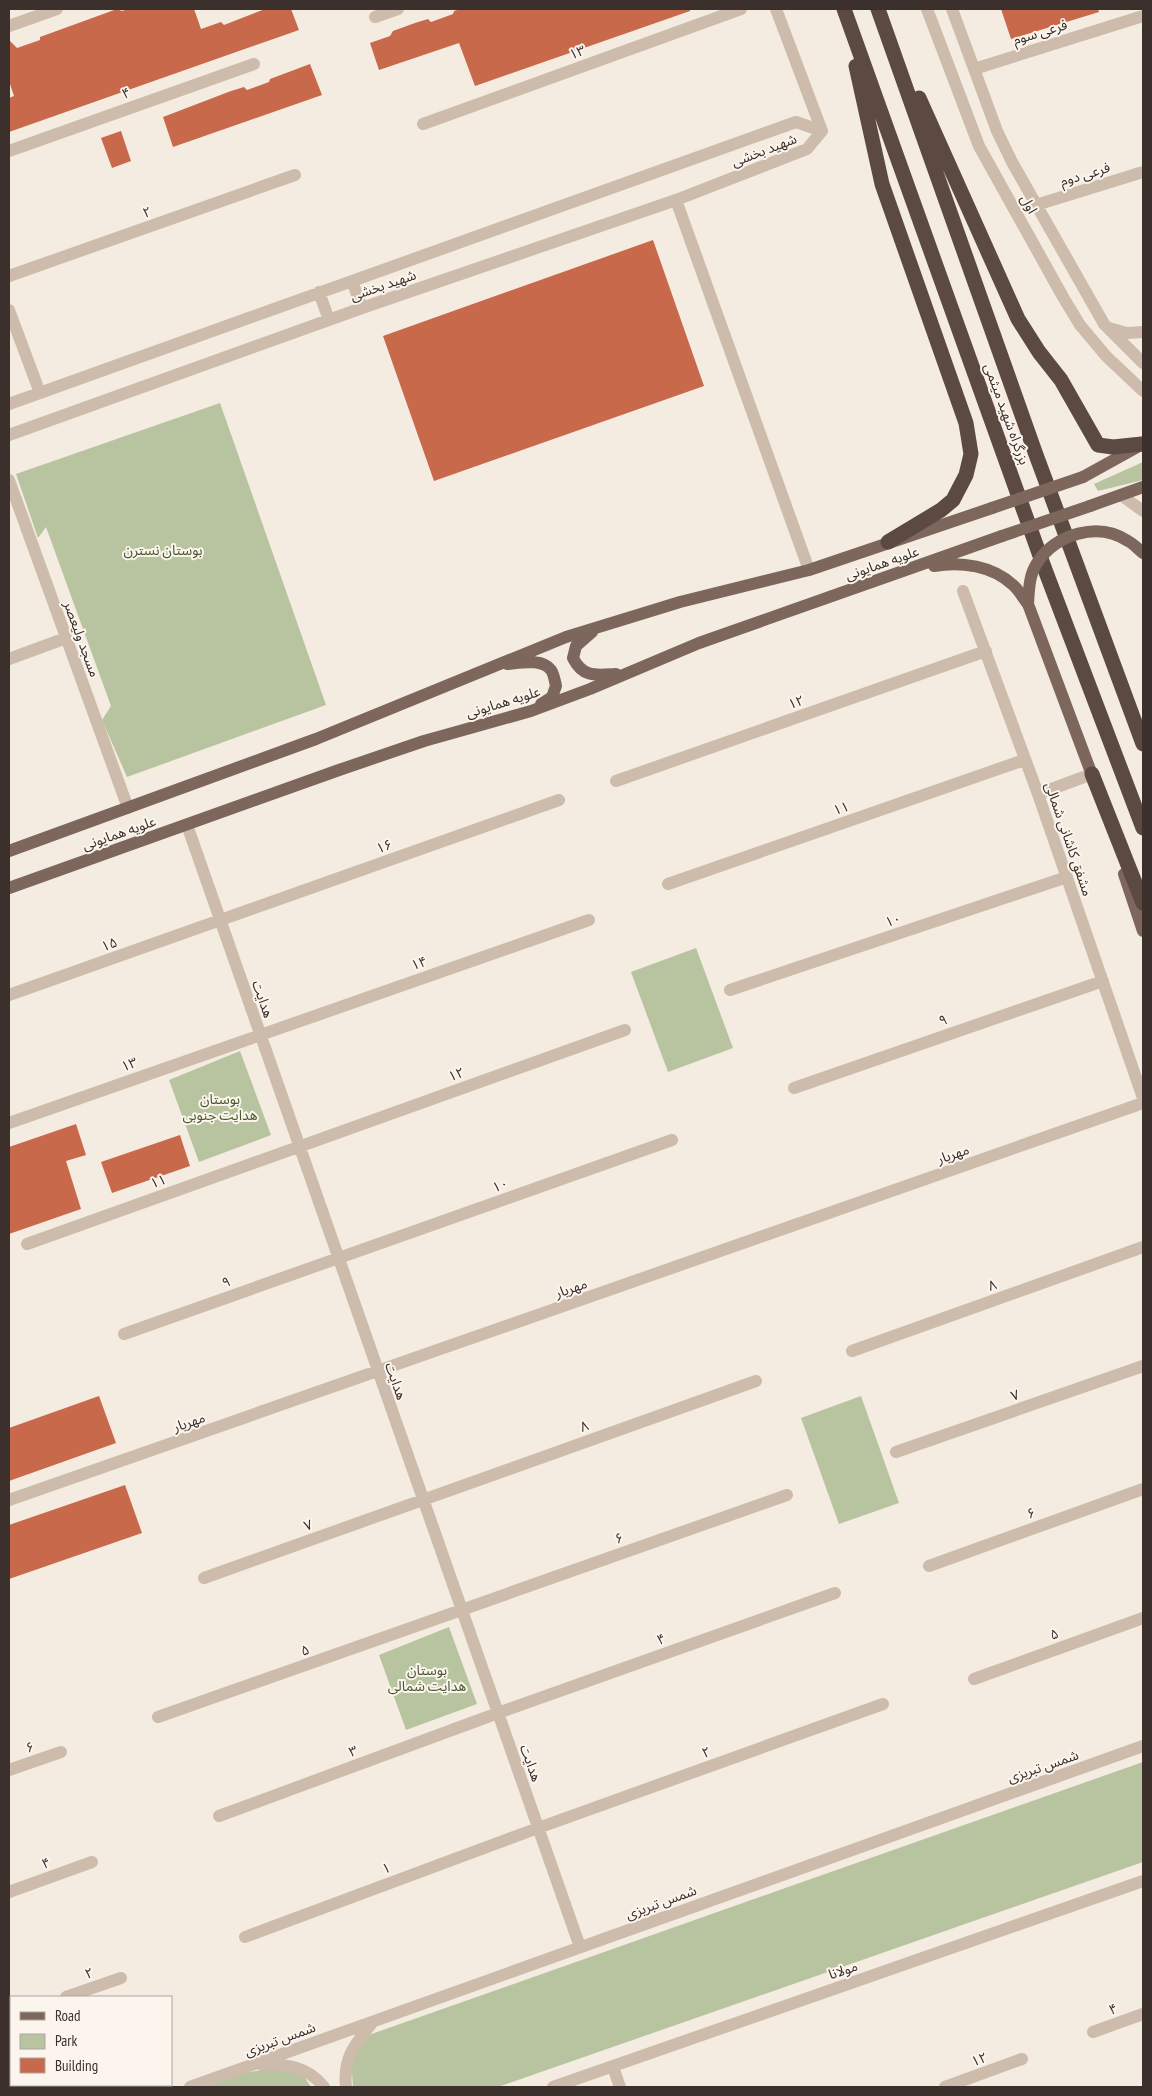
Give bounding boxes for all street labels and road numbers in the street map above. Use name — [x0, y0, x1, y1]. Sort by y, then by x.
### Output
street label: فرعی سوم — [1011, 15, 1070, 51]
street label: ۱۳ — [566, 41, 588, 63]
street label: ۴ — [119, 83, 133, 103]
street label: شهید بخشی — [729, 129, 799, 171]
street label: فرعی دوم — [1058, 158, 1113, 192]
street label: اول — [1016, 191, 1042, 217]
street label: ۲ — [140, 202, 154, 222]
street label: شهید بخشی — [348, 265, 418, 305]
street label: بزرگراه شهید میثمی — [980, 361, 1034, 467]
street label: علویه همایونی — [843, 542, 921, 584]
street label: مسجد ولیعصر — [60, 597, 104, 680]
street label: علویه همایونی — [464, 682, 542, 722]
street label: ۱۲ — [785, 691, 807, 713]
street label: مشفق کاشانی شمالی — [1040, 780, 1097, 899]
street label: ۱۱ — [830, 797, 852, 819]
street label: علویه همایونی — [80, 812, 158, 854]
street label: ۱۶ — [373, 835, 395, 857]
street label: ۱۰ — [882, 909, 904, 931]
street label: ۱۵ — [98, 933, 120, 955]
street label: ۱۴ — [408, 952, 430, 974]
street label: هدایت — [248, 978, 278, 1020]
street label: ۹ — [936, 1010, 950, 1030]
street label: ۱۳ — [118, 1053, 140, 1075]
street label: ۱۲ — [445, 1063, 467, 1085]
street label: مهریار — [934, 1140, 972, 1168]
street label: ۱۱ — [147, 1170, 169, 1192]
street label: ۱۰ — [489, 1174, 511, 1196]
street label: ۹ — [219, 1272, 233, 1292]
street label: مهریار — [552, 1274, 590, 1302]
street label: ۸ — [985, 1275, 999, 1295]
street label: هدایت — [381, 1360, 411, 1402]
street label: ۷ — [1008, 1385, 1022, 1405]
street label: مهریار — [170, 1408, 208, 1436]
street label: ۸ — [577, 1416, 591, 1436]
street label: ۶ — [1024, 1503, 1038, 1523]
street label: ۷ — [301, 1515, 315, 1535]
street label: ۶ — [612, 1528, 626, 1548]
street label: ۵ — [1047, 1624, 1061, 1644]
street label: ۴ — [654, 1629, 668, 1649]
street label: ۵ — [298, 1640, 312, 1660]
street label: ۶ — [23, 1737, 37, 1757]
street label: ۳ — [346, 1741, 360, 1761]
street label: هدایت — [516, 1742, 546, 1784]
street label: ۲ — [699, 1742, 713, 1762]
street label: شمس تبریزی — [1005, 1745, 1081, 1787]
street label: ۴ — [39, 1853, 53, 1873]
street label: ۱ — [379, 1858, 393, 1878]
street label: شمس تبریزی — [623, 1881, 699, 1923]
street label: مولانا — [826, 1957, 860, 1983]
street label: ۲ — [82, 1963, 96, 1983]
street label: ۴ — [1106, 1999, 1120, 2019]
street label: شمس تبریزی — [242, 2018, 318, 2060]
street label: ۱۲ — [968, 2048, 990, 2070]

